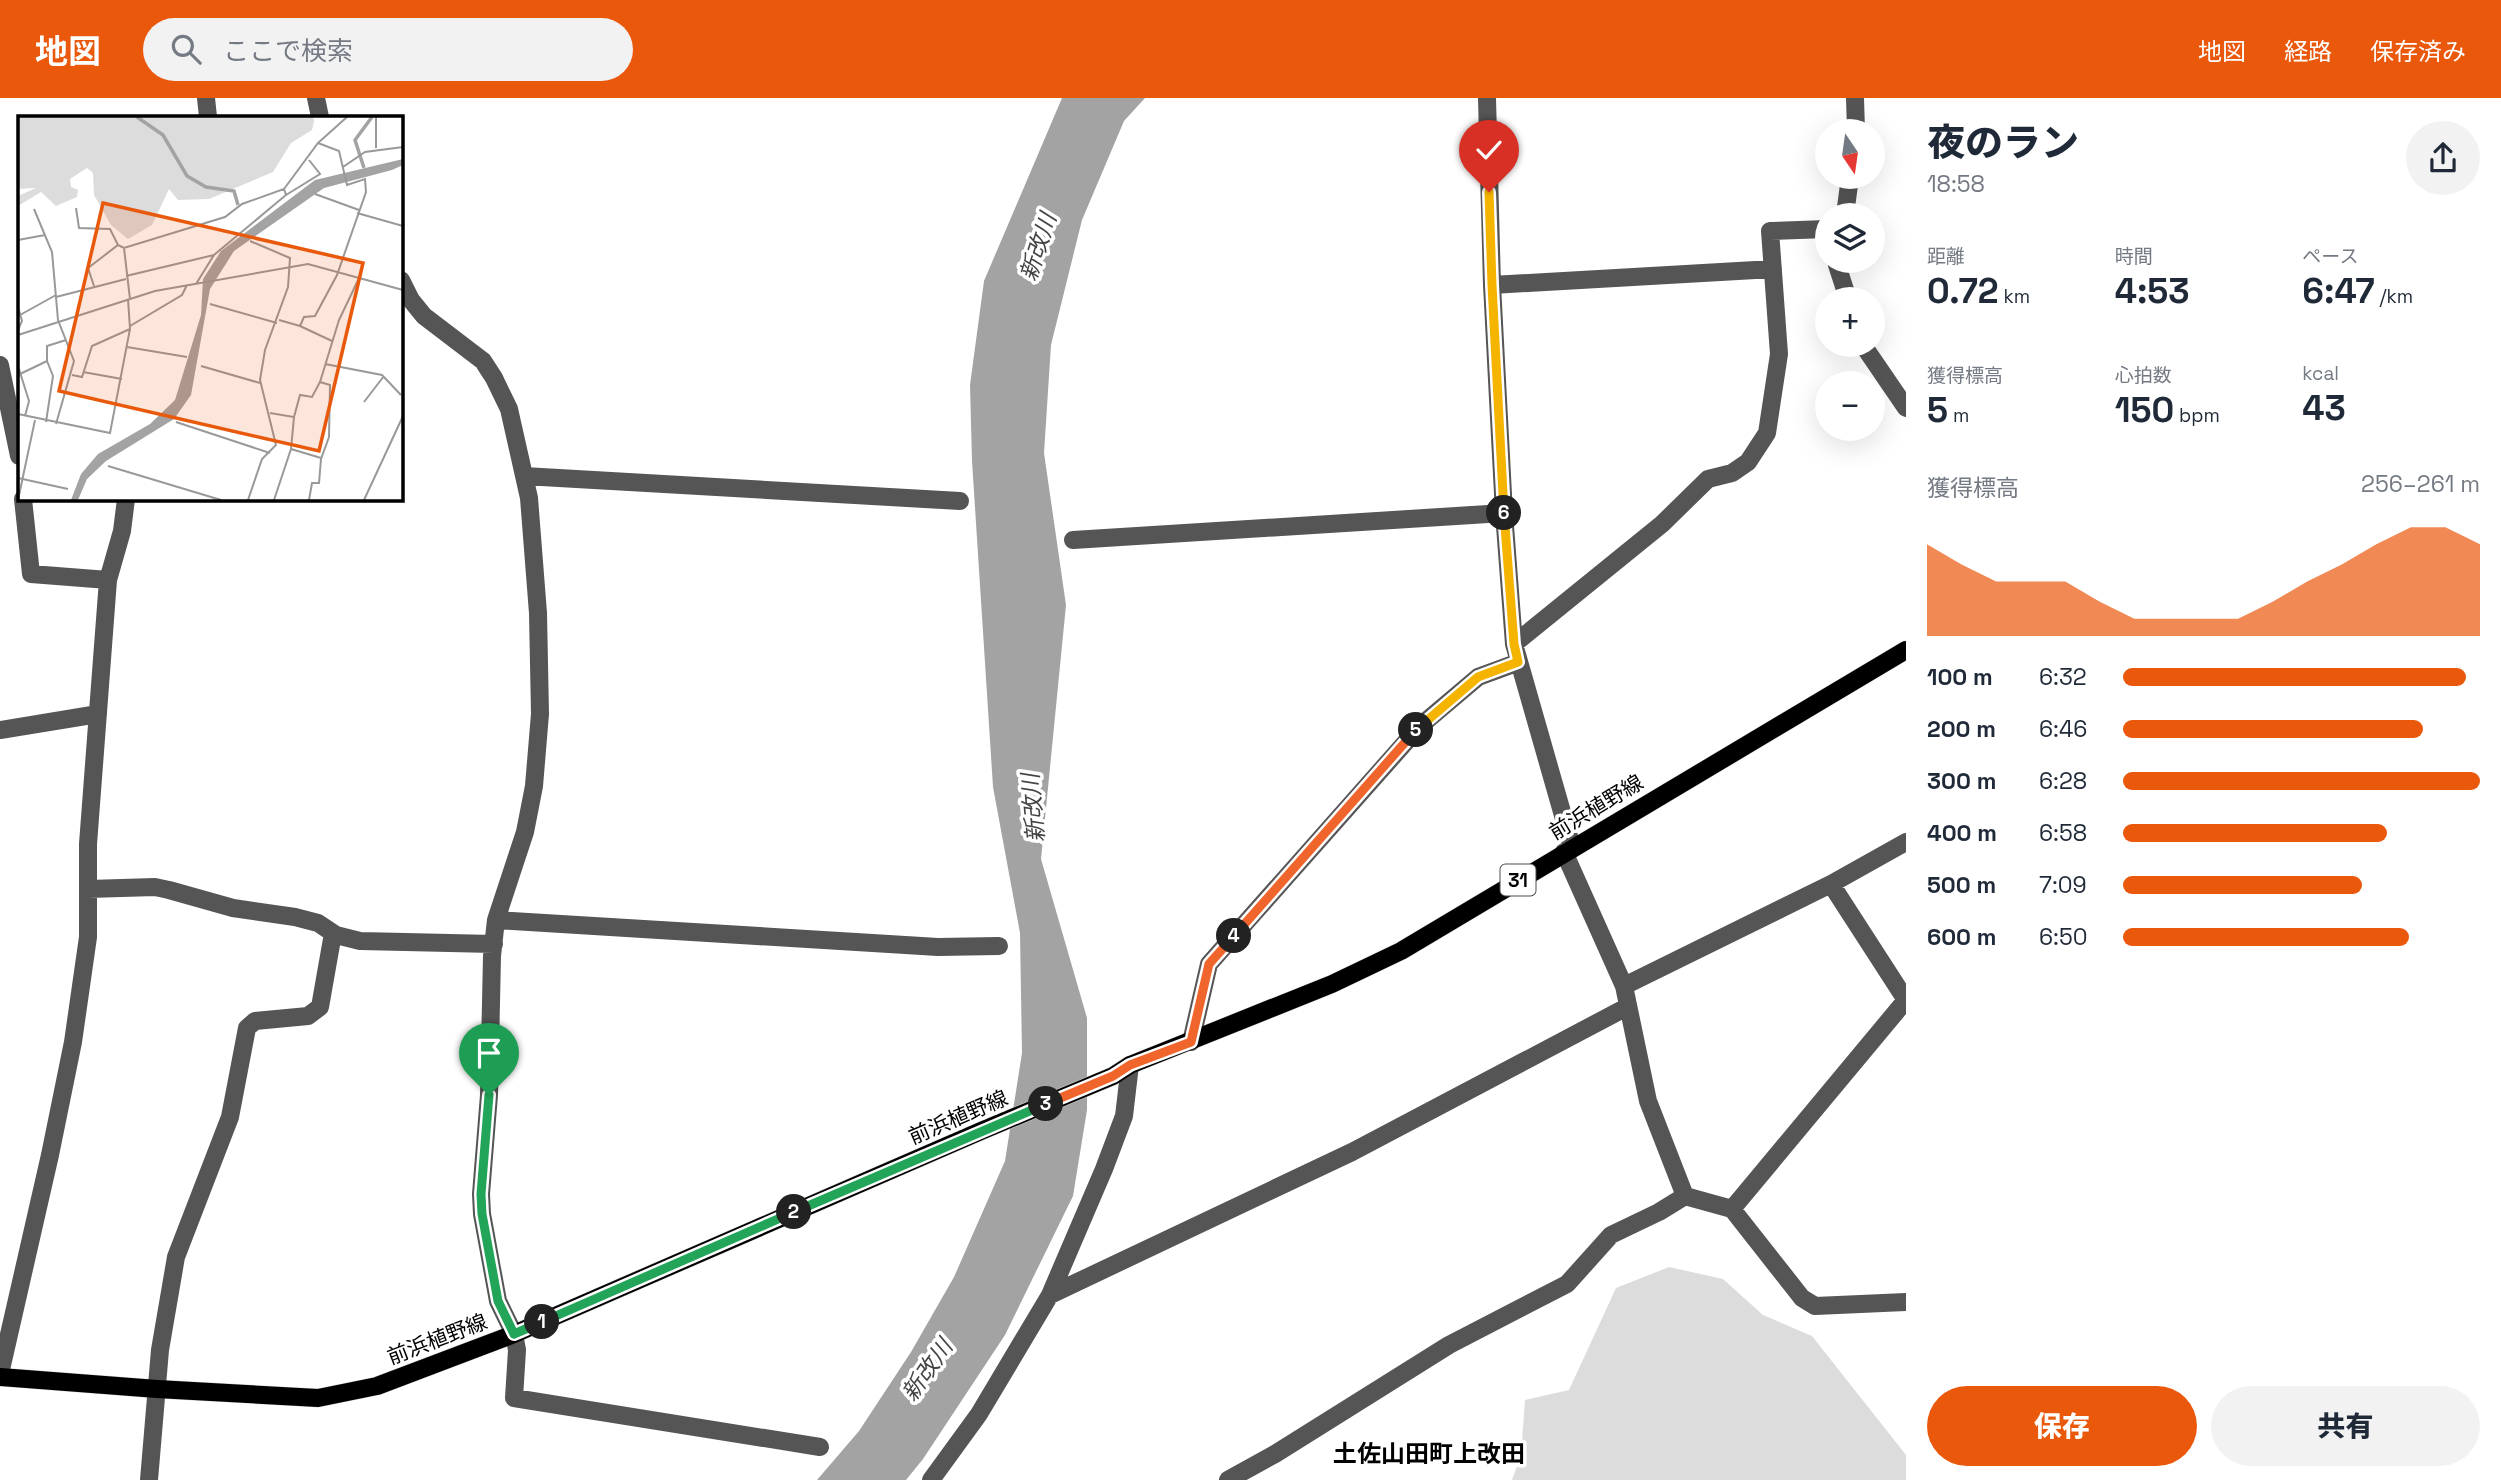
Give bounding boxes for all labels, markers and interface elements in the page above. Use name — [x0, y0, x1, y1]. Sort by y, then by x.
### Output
search box — [143, 18, 633, 81]
icon: search — [167, 30, 205, 68]
text: 地図 — [35, 31, 101, 73]
text: ここで検索 — [223, 34, 353, 68]
text: 地図 — [2198, 36, 2246, 67]
text: 経路 — [2284, 36, 2332, 67]
text: 保存済み — [2370, 36, 2466, 67]
inset map — [18, 116, 402, 500]
north arrow — [1815, 119, 1885, 189]
map controls — [1815, 119, 1885, 441]
text: 夜のラン — [1927, 119, 2079, 167]
pin — [1459, 120, 1519, 192]
button: share — [2406, 121, 2480, 195]
icon: check — [1470, 131, 1508, 169]
text: 18:58 — [1927, 169, 1985, 199]
button: layers — [1815, 203, 1885, 273]
water label: 新改川 — [1013, 207, 1064, 284]
text: 距離 — [1927, 244, 1965, 269]
text: 時間 — [2115, 244, 2153, 269]
text: ペース — [2302, 244, 2358, 269]
text: 0.72 — [1927, 269, 1999, 313]
text: 4:53 — [2115, 269, 2190, 313]
text: 6:47 — [2302, 269, 2375, 313]
text: km — [1999, 284, 2030, 309]
text: /km — [2375, 284, 2413, 309]
button: + — [1815, 287, 1885, 357]
text: kcal — [2302, 361, 2339, 386]
text: 獲得標高 — [1927, 363, 2003, 388]
text: 心拍数 — [2115, 363, 2172, 388]
button: − — [1815, 371, 1885, 441]
text: 43 — [2302, 386, 2346, 430]
text: 5 — [1927, 388, 1948, 432]
text: 150 — [2115, 388, 2174, 432]
text: m — [1948, 403, 1969, 428]
text: bpm — [2174, 403, 2220, 428]
text: 256–261 m — [2361, 469, 2480, 499]
text: 獲得標高 — [1927, 473, 2019, 503]
pin: 6 — [1486, 496, 1522, 530]
text: 6 — [1498, 500, 1509, 525]
text: 100 m — [1927, 662, 1993, 692]
text: 6:32 — [2039, 662, 2087, 692]
pin: 5 — [1398, 712, 1434, 748]
text: 200 m — [1927, 714, 1996, 744]
text: 6:46 — [2039, 714, 2087, 744]
text: 5 — [1410, 717, 1421, 742]
text: 300 m — [1927, 766, 1996, 796]
text: 6:28 — [2039, 766, 2087, 796]
street label: 前浜植野線 — [1544, 768, 1648, 846]
water label: 新改川 — [1015, 769, 1051, 844]
text: 400 m — [1927, 818, 1997, 848]
text: 6:58 — [2039, 818, 2087, 848]
road number: 31 — [1500, 864, 1536, 895]
text: 500 m — [1927, 870, 1996, 900]
text: 7:09 — [2039, 870, 2087, 900]
pin: 4 — [1216, 918, 1252, 954]
text: 600 m — [1927, 922, 1997, 952]
text: 6:50 — [2039, 922, 2087, 952]
text: 4 — [1227, 923, 1240, 948]
pin — [459, 1023, 519, 1095]
icon: arrive — [470, 1034, 508, 1072]
street label: 前浜植野線 — [904, 1084, 1012, 1150]
pin: 3 — [1028, 1086, 1064, 1122]
text: 3 — [1040, 1091, 1051, 1116]
pin: 2 — [776, 1194, 812, 1230]
text: 2 — [788, 1199, 799, 1224]
pin: 1 — [524, 1304, 560, 1340]
street label: 前浜植野線 — [383, 1308, 491, 1370]
text: 1 — [537, 1309, 546, 1334]
water label: 新改川 — [895, 1331, 961, 1407]
button: 保存 — [1927, 1386, 2197, 1466]
button: 共有 — [2211, 1386, 2480, 1466]
district label: 土佐山田町上改田 — [1333, 1438, 1525, 1469]

